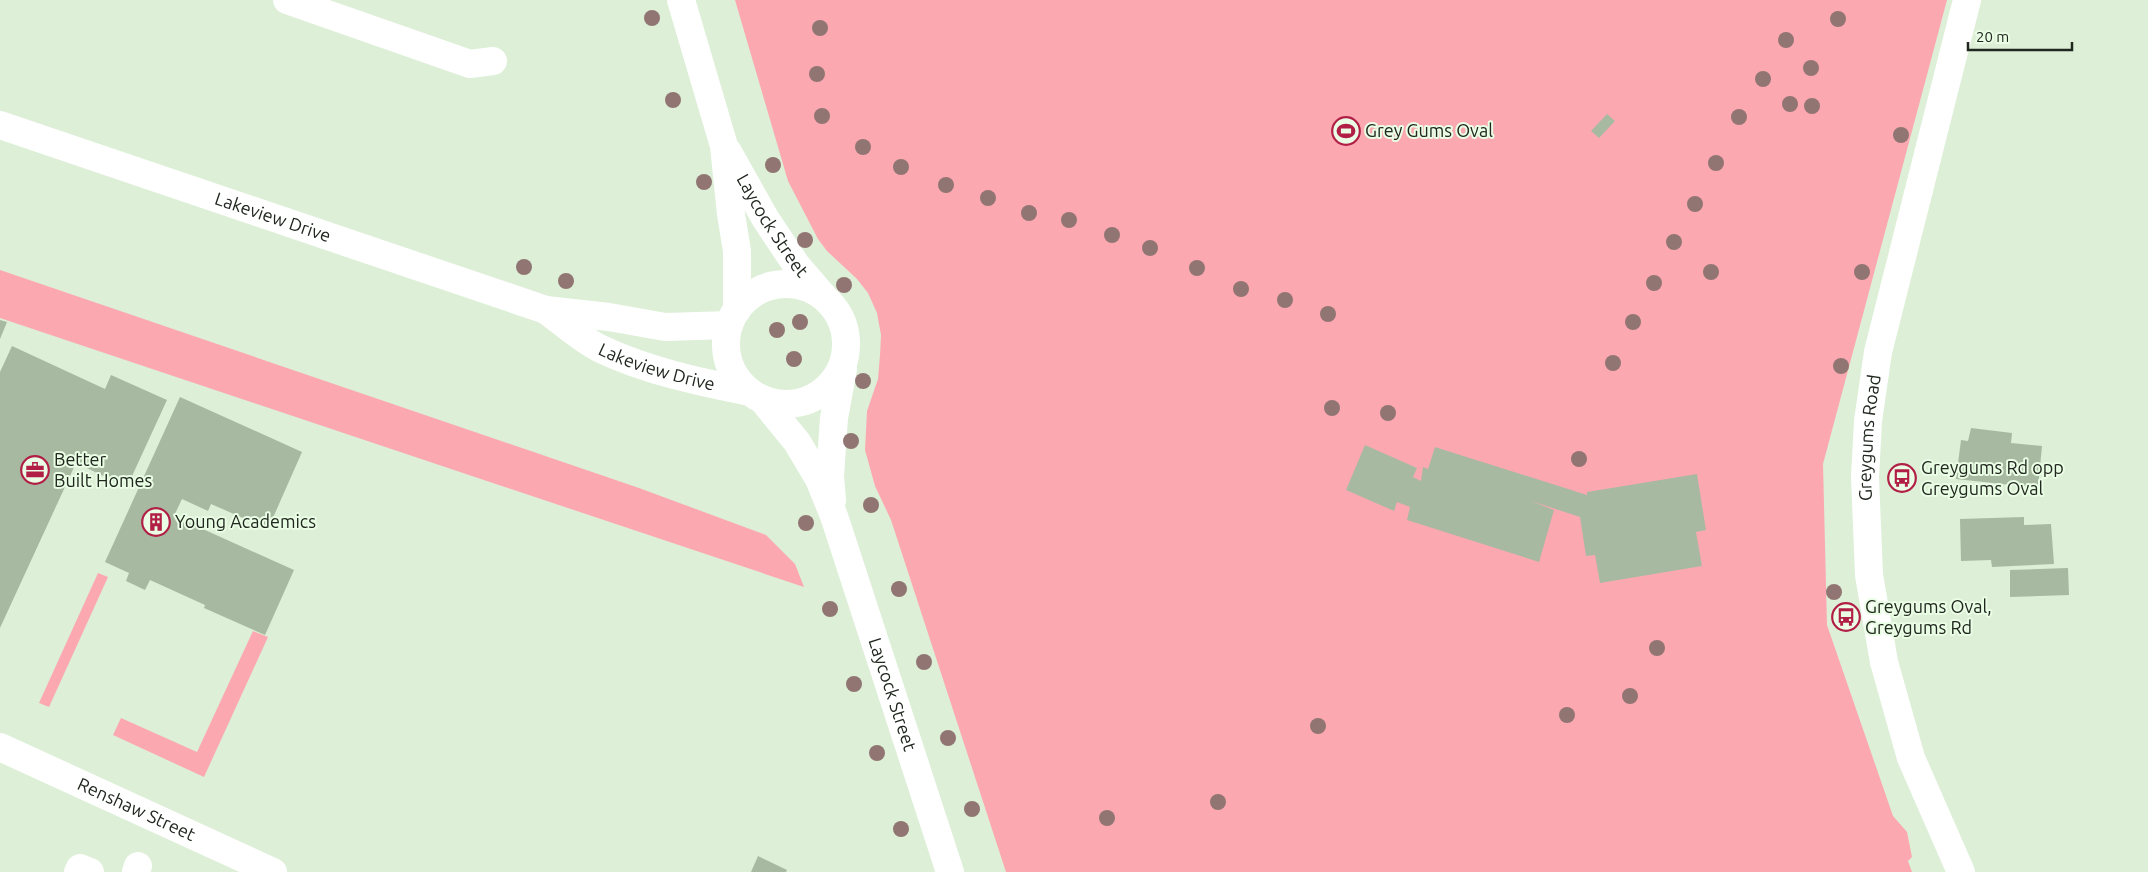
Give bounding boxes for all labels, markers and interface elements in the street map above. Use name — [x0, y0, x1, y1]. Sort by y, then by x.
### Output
scale bar — [1968, 20, 2072, 52]
text: 20 m — [1976, 28, 2009, 45]
sports icon: Grey Gums Oval — [1331, 116, 1361, 146]
place label: Grey Gums Oval — [1365, 120, 1493, 140]
street label: Laycock Street — [733, 170, 813, 281]
street label: Lakeview Drive — [213, 188, 334, 245]
street label: Lakeview Drive — [596, 338, 717, 394]
street label: Greygums Road — [1854, 373, 1884, 501]
place label: Better Built Homes — [54, 449, 153, 490]
office icon: Better Built Homes — [20, 455, 50, 485]
place label: Greygums Rd opp Greygums Oval — [1921, 457, 2064, 498]
bus stop icon: Greygums Rd opp Greygums Oval — [1887, 463, 1917, 493]
building icon: Young Academics — [141, 507, 171, 537]
place label: Young Academics — [175, 511, 316, 531]
place label: Greygums Oval, Greygums Rd — [1865, 596, 1992, 637]
bus stop icon: Greygums Oval, Greygums Rd — [1831, 602, 1861, 632]
street label: Laycock Street — [865, 635, 921, 753]
street label: Renshaw Street — [75, 773, 199, 844]

